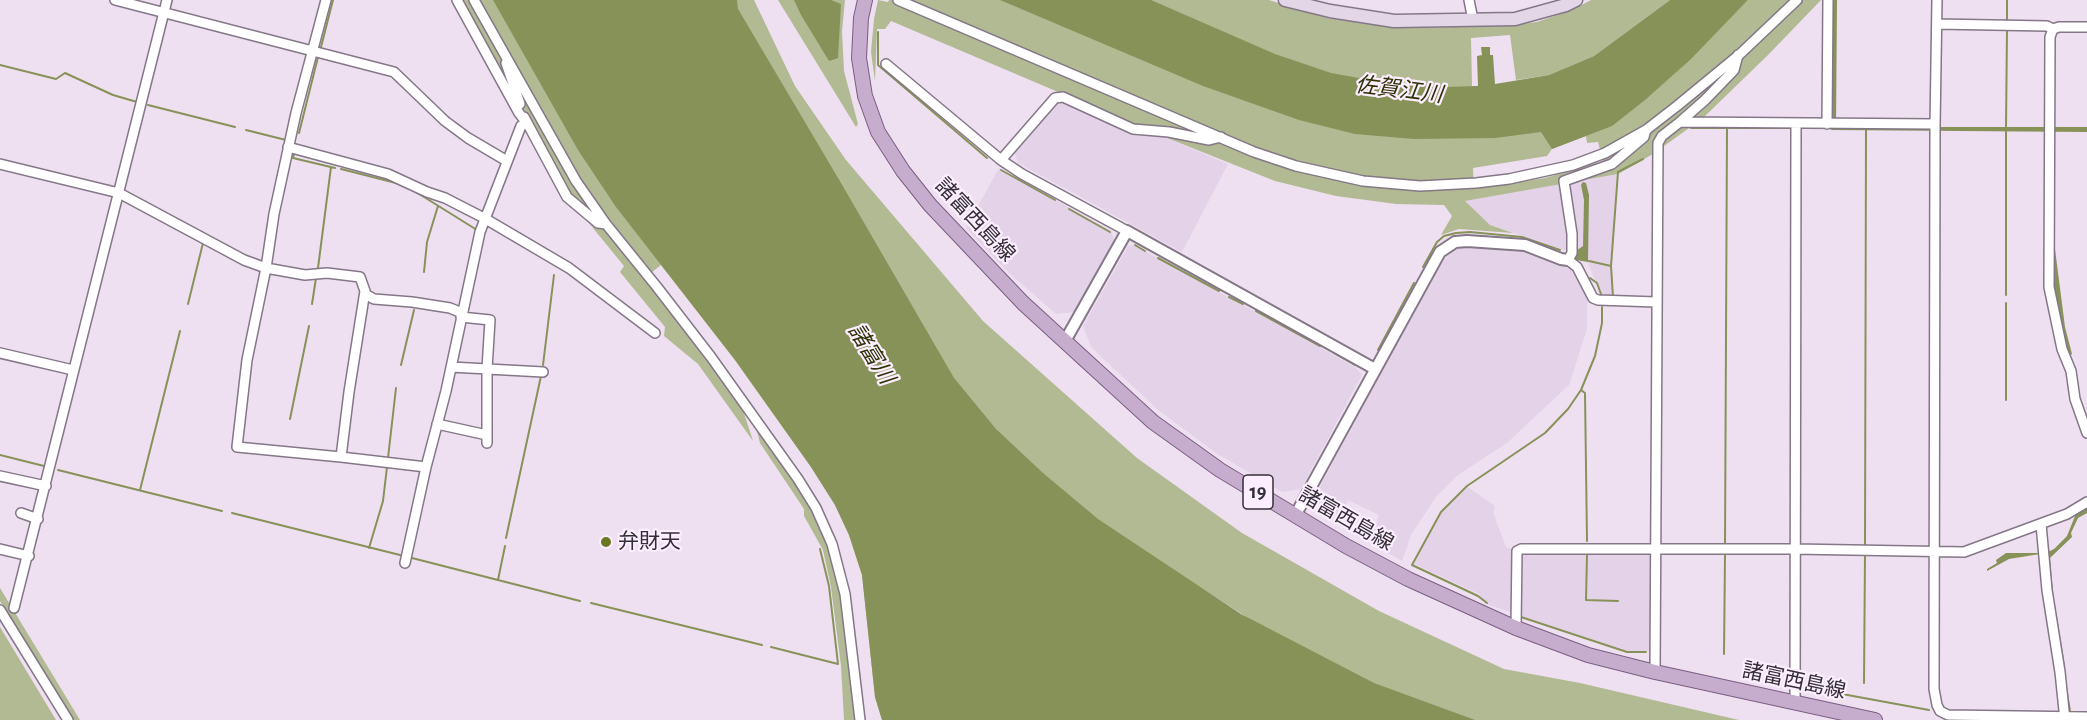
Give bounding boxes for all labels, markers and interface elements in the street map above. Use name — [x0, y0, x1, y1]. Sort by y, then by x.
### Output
water label: 佐賀江川 — [1354, 72, 1444, 108]
street label: 諸富西島線 — [930, 173, 1020, 267]
water label: 諸富川 — [842, 319, 900, 389]
road number: 19 — [1243, 475, 1273, 509]
street label: 諸富西島線 — [1294, 482, 1398, 556]
place label: 弁財天 — [618, 529, 681, 555]
marker: 弁財天 — [599, 535, 613, 549]
street label: 諸富西島線 — [1740, 658, 1848, 704]

